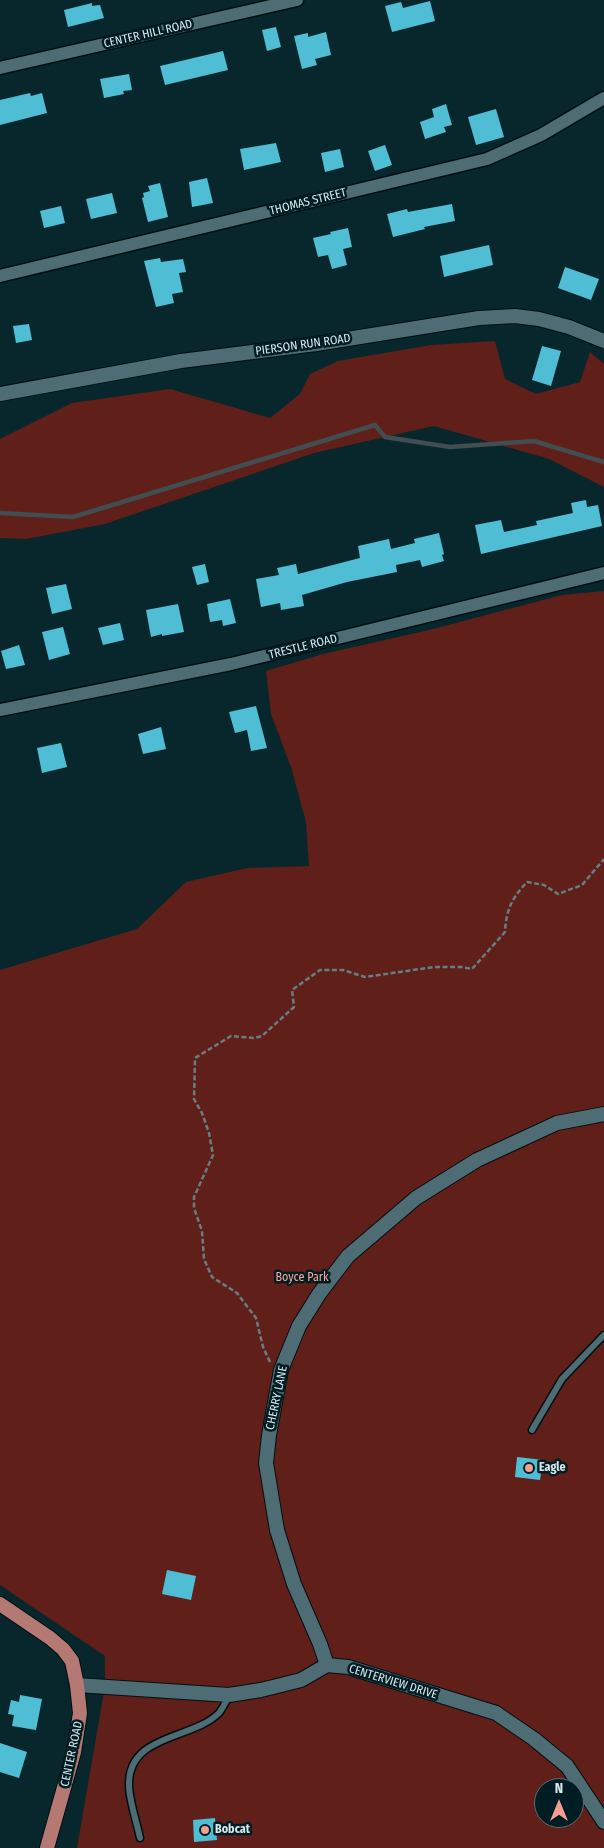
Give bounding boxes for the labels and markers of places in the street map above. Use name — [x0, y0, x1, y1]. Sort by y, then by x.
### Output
place label: Eagle — [539, 1461, 566, 1475]
marker: Eagle — [523, 1462, 535, 1474]
place label: Bobcat — [215, 1823, 250, 1837]
marker: Bobcat — [199, 1824, 211, 1836]

